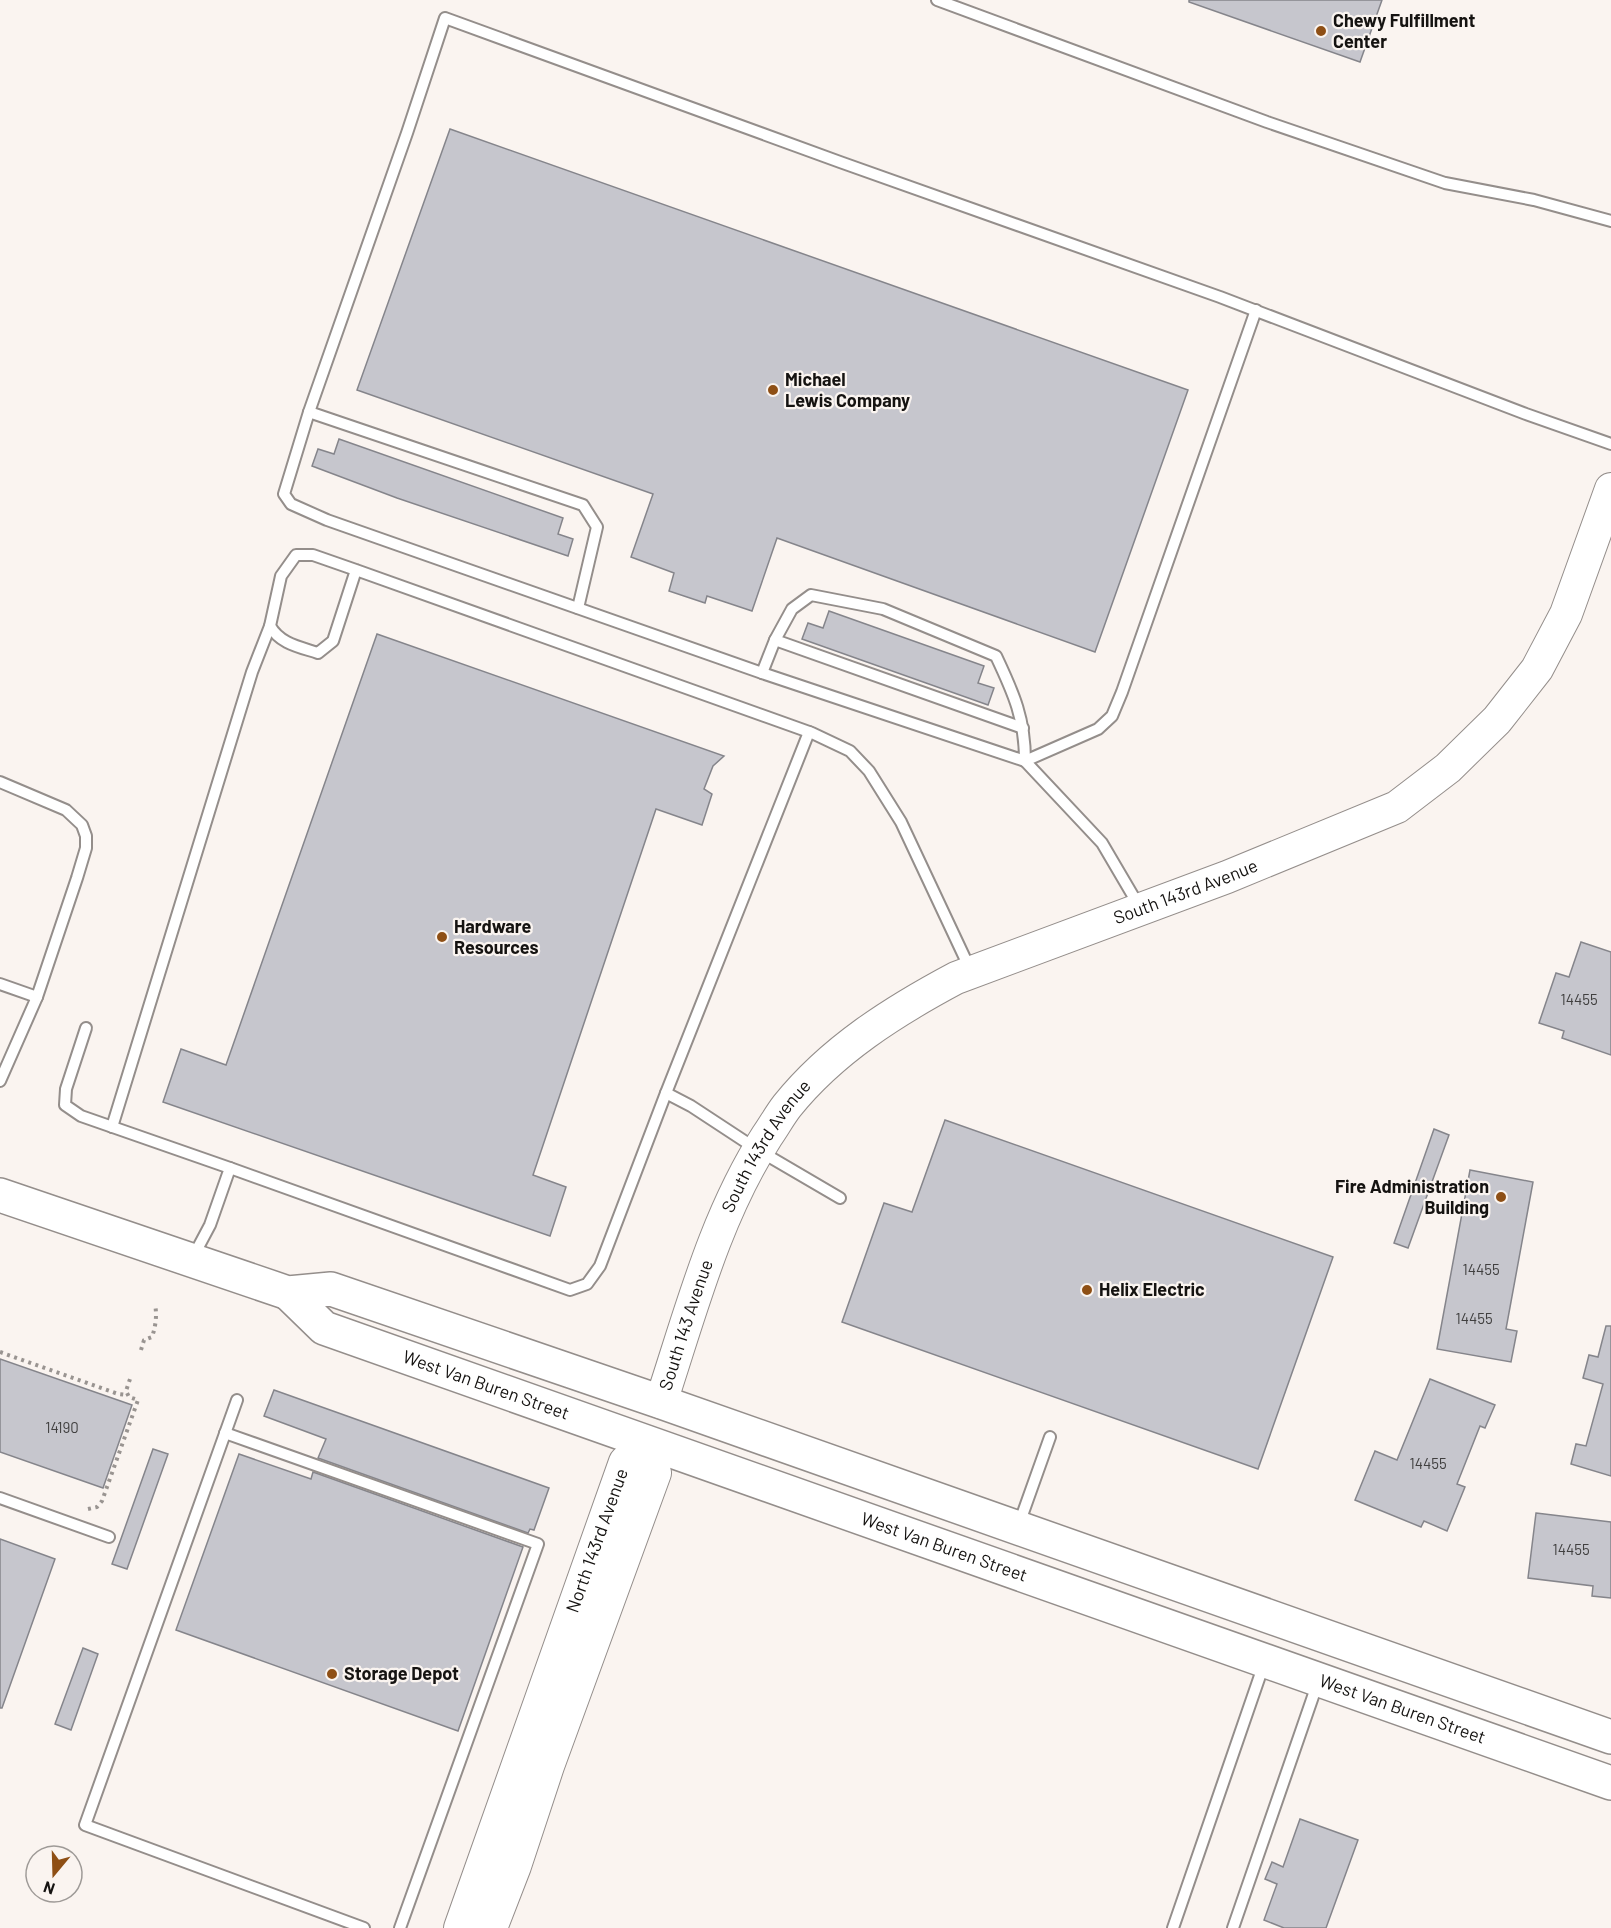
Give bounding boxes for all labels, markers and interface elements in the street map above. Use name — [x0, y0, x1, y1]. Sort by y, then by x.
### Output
place label: Chewy Fulfillment Center — [1333, 9, 1475, 52]
marker: Chewy Fulfillment Center — [1314, 24, 1328, 38]
place label: Michael Lewis Company — [785, 368, 910, 411]
marker: Michael Lewis Company — [766, 383, 780, 397]
street label: South 143rd Avenue — [1110, 854, 1261, 928]
place label: Hardware Resources — [454, 915, 538, 958]
marker: Hardware Resources — [435, 930, 449, 944]
house number: 14455 — [1560, 990, 1598, 1008]
street label: South 143rd Avenue — [716, 1075, 815, 1216]
place label: Fire Administration Building — [1335, 1175, 1489, 1218]
marker: Fire Administration Building — [1494, 1190, 1508, 1204]
street label: South 143 Avenue — [654, 1256, 717, 1393]
house number: 14455 — [1462, 1260, 1500, 1278]
place label: Helix Electric — [1099, 1278, 1205, 1300]
marker: Helix Electric — [1080, 1283, 1094, 1297]
house number: 14455 — [1455, 1309, 1493, 1327]
street label: West Van Buren Street — [400, 1345, 572, 1424]
house number: 14190 — [45, 1418, 79, 1436]
house number: 14455 — [1409, 1454, 1447, 1472]
street label: North 143rd Avenue — [561, 1465, 632, 1615]
street label: West Van Buren Street — [858, 1507, 1031, 1586]
house number: 14455 — [1552, 1540, 1590, 1558]
place label: Storage Depot — [344, 1662, 459, 1684]
marker: Storage Depot — [325, 1667, 339, 1681]
street label: West Van Buren Street — [1317, 1669, 1489, 1748]
north arrow — [24, 1844, 84, 1904]
text: N — [41, 1878, 57, 1899]

